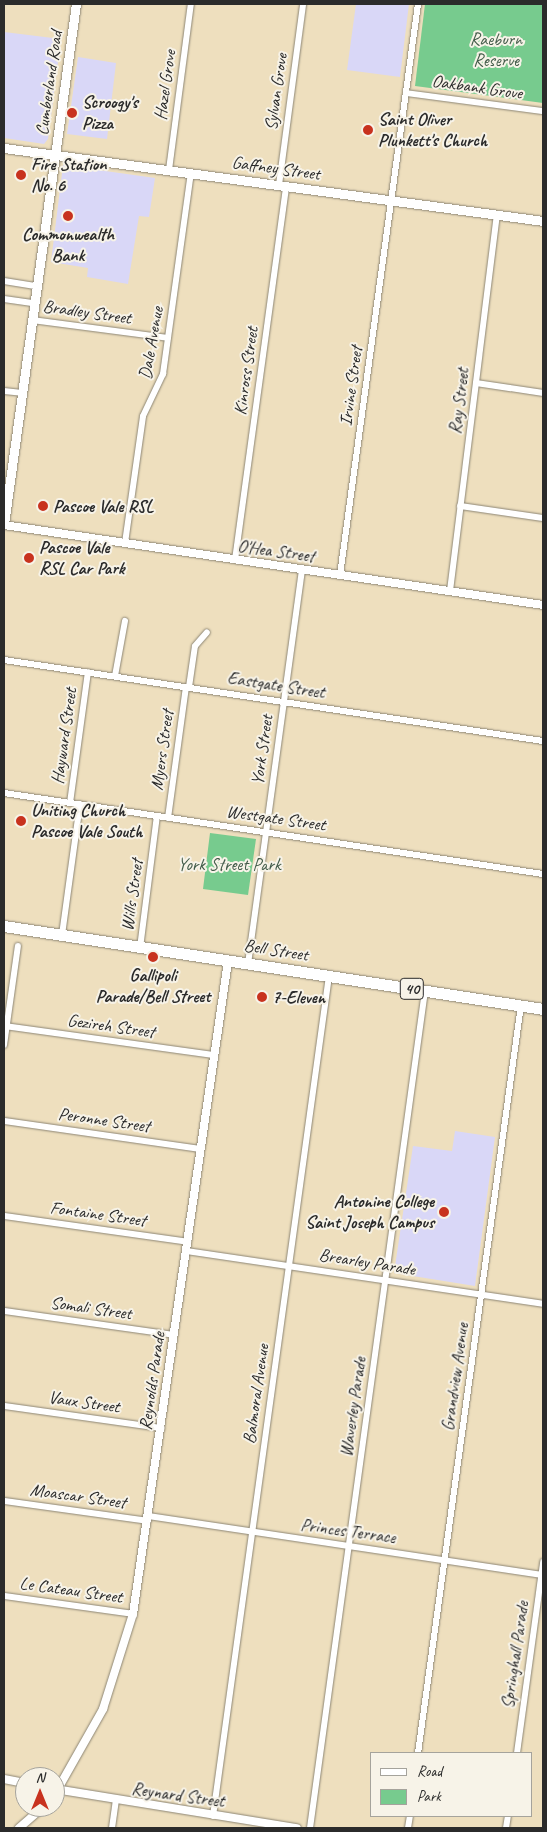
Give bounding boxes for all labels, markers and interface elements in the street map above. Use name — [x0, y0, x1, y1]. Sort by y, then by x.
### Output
street label: Cumberland Road — [31, 29, 67, 137]
park label: Raeburn Reserve — [470, 29, 522, 72]
street label: Hazel Grove — [149, 49, 181, 121]
street label: Sylvan Grove — [260, 52, 292, 132]
street label: Oakbank Grove — [431, 70, 523, 104]
place label: Scroogy's Pizza — [82, 92, 138, 134]
marker: Scroogy's Pizza — [66, 107, 78, 119]
place label: Saint Oliver Plunkett's Church — [378, 109, 488, 152]
marker: Saint Oliver Plunkett's Church — [362, 124, 374, 136]
street label: Gaffney Street — [230, 151, 322, 185]
place label: Fire Station No. 6 — [31, 154, 107, 196]
marker: Fire Station No. 6 — [15, 169, 27, 181]
marker: Commonwealth Bank — [62, 210, 74, 222]
place label: Commonwealth Bank — [22, 224, 114, 266]
street label: Bradley Street — [41, 295, 133, 329]
street label: Dale Avenue — [134, 305, 168, 381]
street label: Kinross Street — [229, 325, 263, 417]
street label: Irvine Street — [335, 345, 367, 427]
street label: Ray Street — [444, 367, 474, 435]
place label: Pascoe Vale RSL — [53, 495, 154, 517]
marker: Pascoe Vale RSL — [37, 500, 49, 512]
street label: O'Hea Street — [236, 535, 316, 567]
place label: Pascoe Vale RSL Car Park — [39, 537, 125, 580]
marker: Pascoe Vale RSL Car Park — [23, 552, 35, 564]
street label: Eastgate Street — [226, 667, 326, 703]
street label: Hayward Street — [47, 686, 81, 786]
street label: Myers Street — [146, 708, 178, 792]
street label: York Street — [246, 713, 278, 787]
place label: Uniting Church Pascoe Vale South — [31, 800, 142, 842]
street label: Westgate Street — [225, 800, 327, 836]
marker: Uniting Church Pascoe Vale South — [15, 815, 27, 827]
park label: York Street Park — [177, 853, 281, 875]
street label: Wills Street — [116, 858, 148, 932]
street label: Bell Street — [242, 934, 310, 966]
marker: Gallipoli Parade/Bell Street — [147, 951, 159, 963]
place label: Gallipoli Parade/Bell Street — [96, 965, 210, 1008]
road number: 40 — [400, 976, 424, 1002]
place label: 7-Eleven — [272, 986, 325, 1008]
marker: 7-Eleven — [256, 991, 268, 1003]
street label: Gezireh Street — [66, 1009, 156, 1043]
street label: Peronne Street — [57, 1103, 151, 1137]
place label: Antonine College Saint Joseph Campus — [305, 1191, 434, 1234]
street label: Fontaine Street — [49, 1197, 147, 1231]
marker: Antonine College Saint Joseph Campus — [438, 1206, 450, 1218]
street label: Brearley Parade — [317, 1244, 417, 1280]
street label: Somali Street — [49, 1292, 133, 1324]
street label: Grandview Avenue — [437, 1322, 473, 1432]
street label: Reynolds Parade — [134, 1331, 170, 1431]
street label: Balmoral Avenue — [238, 1343, 274, 1445]
street label: Waverley Parade — [335, 1356, 371, 1458]
street label: Vaux Street — [47, 1386, 121, 1418]
street label: Moascar Street — [29, 1479, 127, 1513]
street label: Princes Terrace — [300, 1514, 396, 1548]
street label: Le Cateau Street — [18, 1572, 124, 1608]
street label: Springhall Parade — [497, 1600, 533, 1710]
legend — [370, 1752, 532, 1817]
text: Road — [417, 1762, 442, 1781]
north arrow — [15, 1767, 65, 1817]
text: N — [36, 1769, 44, 1786]
street label: Reynard Street — [130, 1778, 226, 1812]
text: Park — [417, 1787, 441, 1806]

